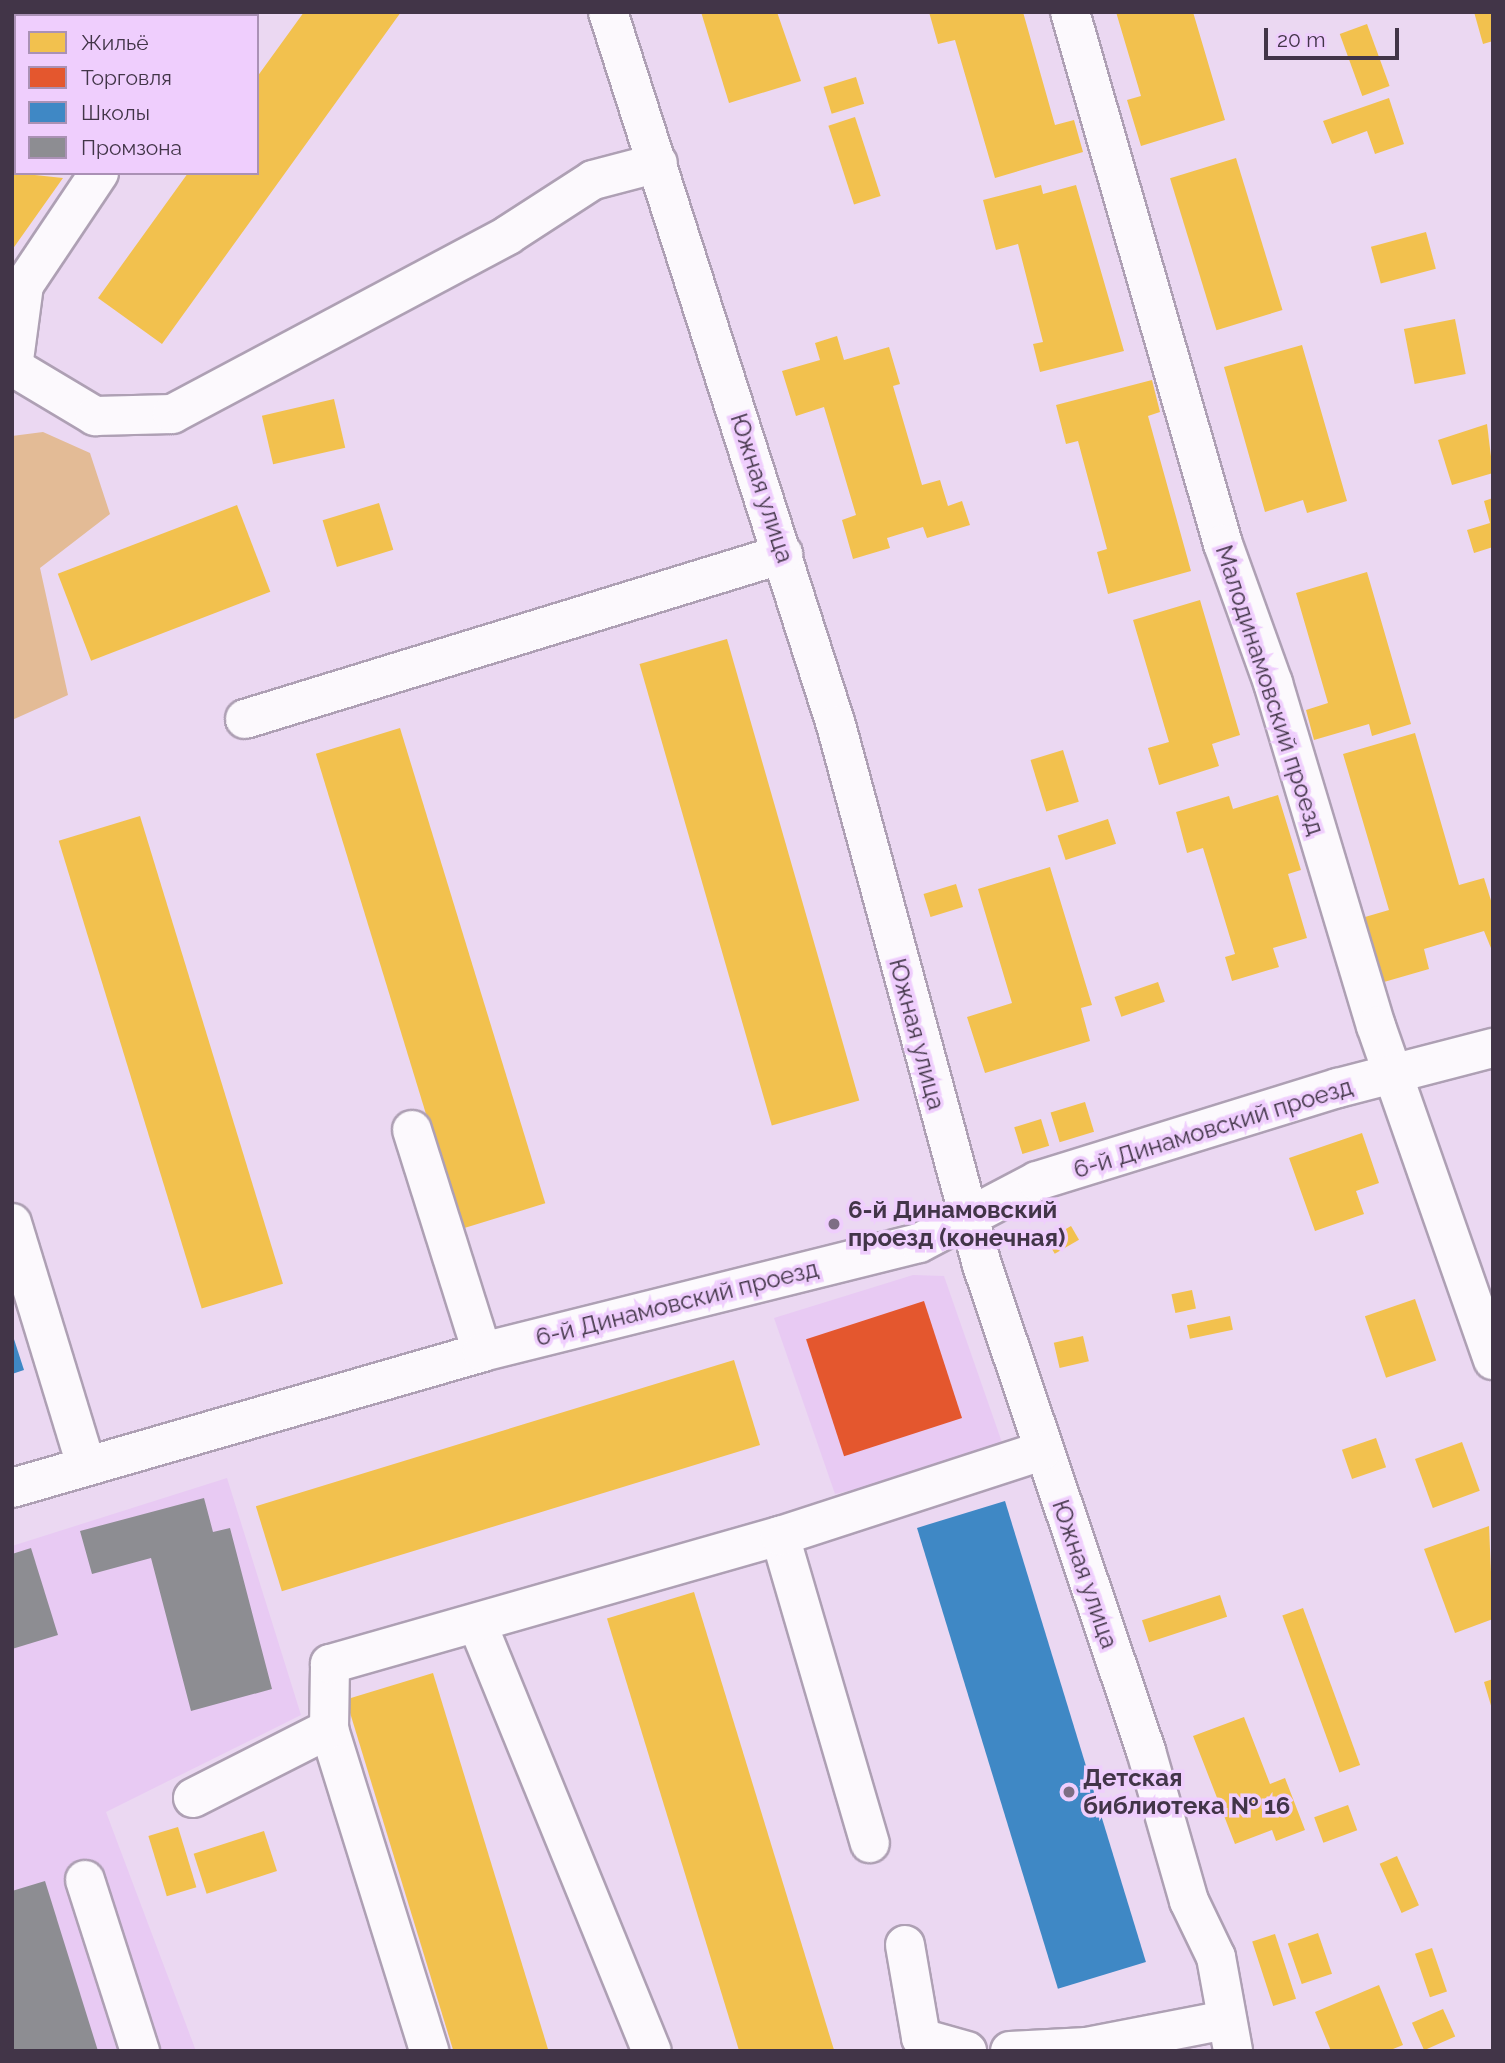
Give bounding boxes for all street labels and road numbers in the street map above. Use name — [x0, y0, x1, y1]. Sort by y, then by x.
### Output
street label: Южная улица — [724, 409, 800, 567]
street label: Малодинамовский проезд — [1209, 541, 1331, 839]
street label: Южная улица — [883, 955, 951, 1113]
street label: 6-й Динамовский проезд — [1070, 1072, 1356, 1184]
street label: 6-й Динамовский проезд — [533, 1254, 821, 1352]
street label: Южная улица — [1046, 1496, 1124, 1652]

